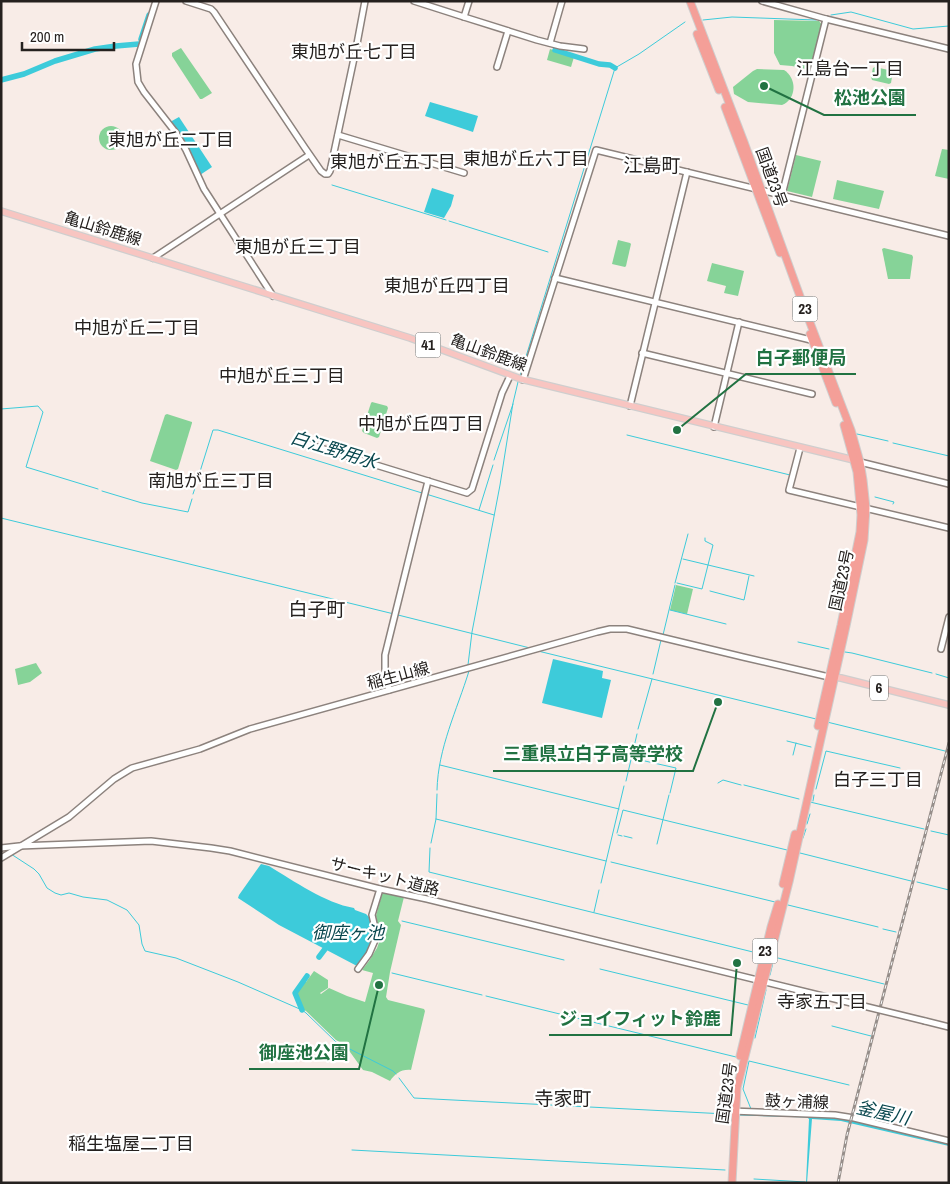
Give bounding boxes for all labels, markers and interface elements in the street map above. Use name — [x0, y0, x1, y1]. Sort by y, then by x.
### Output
scale bar — [22, 20, 115, 52]
text: 200 m — [30, 26, 64, 47]
district label: 東旭が丘七丁目 — [291, 39, 417, 64]
district label: 江島台一丁目 — [796, 56, 904, 81]
callout: 松池公園 — [824, 82, 916, 115]
text: 松池公園 — [834, 85, 906, 110]
district label: 東旭が丘二丁目 — [108, 127, 234, 152]
street label: 国道23号 — [751, 144, 793, 210]
district label: 東旭が丘六丁目 — [463, 146, 589, 171]
district label: 東旭が丘五丁目 — [330, 149, 456, 174]
district label: 江島町 — [623, 152, 681, 178]
street label: 亀山鈴鹿線 — [62, 206, 144, 250]
district label: 東旭が丘三丁目 — [235, 234, 361, 259]
district label: 東旭が丘四丁目 — [384, 273, 510, 298]
road number: 23 — [792, 296, 818, 322]
district label: 中旭が丘二丁目 — [74, 315, 200, 340]
street label: 亀山鈴鹿線 — [448, 328, 530, 376]
road number: 41 — [416, 332, 440, 358]
callout: 白子郵便局 — [746, 341, 856, 374]
text: 白子郵便局 — [756, 345, 846, 370]
district label: 中旭が丘三丁目 — [219, 363, 345, 388]
district label: 中旭が丘四丁目 — [358, 411, 484, 436]
water label: 白江野用水 — [287, 424, 383, 475]
district label: 南旭が丘三丁目 — [148, 468, 274, 493]
street label: 国道23号 — [824, 547, 858, 613]
district label: 白子町 — [288, 596, 346, 622]
street label: 稲生山線 — [364, 656, 432, 694]
road number: 6 — [870, 676, 888, 700]
callout: 三重県立白子高等学校 — [493, 738, 693, 771]
text: 三重県立白子高等学校 — [503, 741, 683, 766]
district label: 白子三丁目 — [833, 767, 923, 792]
street label: サーキット道路 — [328, 852, 442, 900]
water label: 御座ヶ池 — [312, 920, 386, 945]
road number: 23 — [752, 938, 778, 964]
district label: 寺家五丁目 — [777, 989, 867, 1014]
callout: ジョイフィット鈴鹿 — [549, 1002, 731, 1035]
text: ジョイフィット鈴鹿 — [559, 1006, 721, 1031]
callout: 御座池公園 — [249, 1036, 359, 1069]
text: 御座池公園 — [258, 1040, 349, 1065]
street label: 国道23号 — [711, 1060, 741, 1126]
district label: 寺家町 — [534, 1085, 592, 1111]
street label: 鼓ヶ浦線 — [765, 1089, 829, 1113]
water label: 釜屋川 — [854, 1094, 914, 1131]
district label: 稲生塩屋二丁目 — [68, 1131, 194, 1156]

